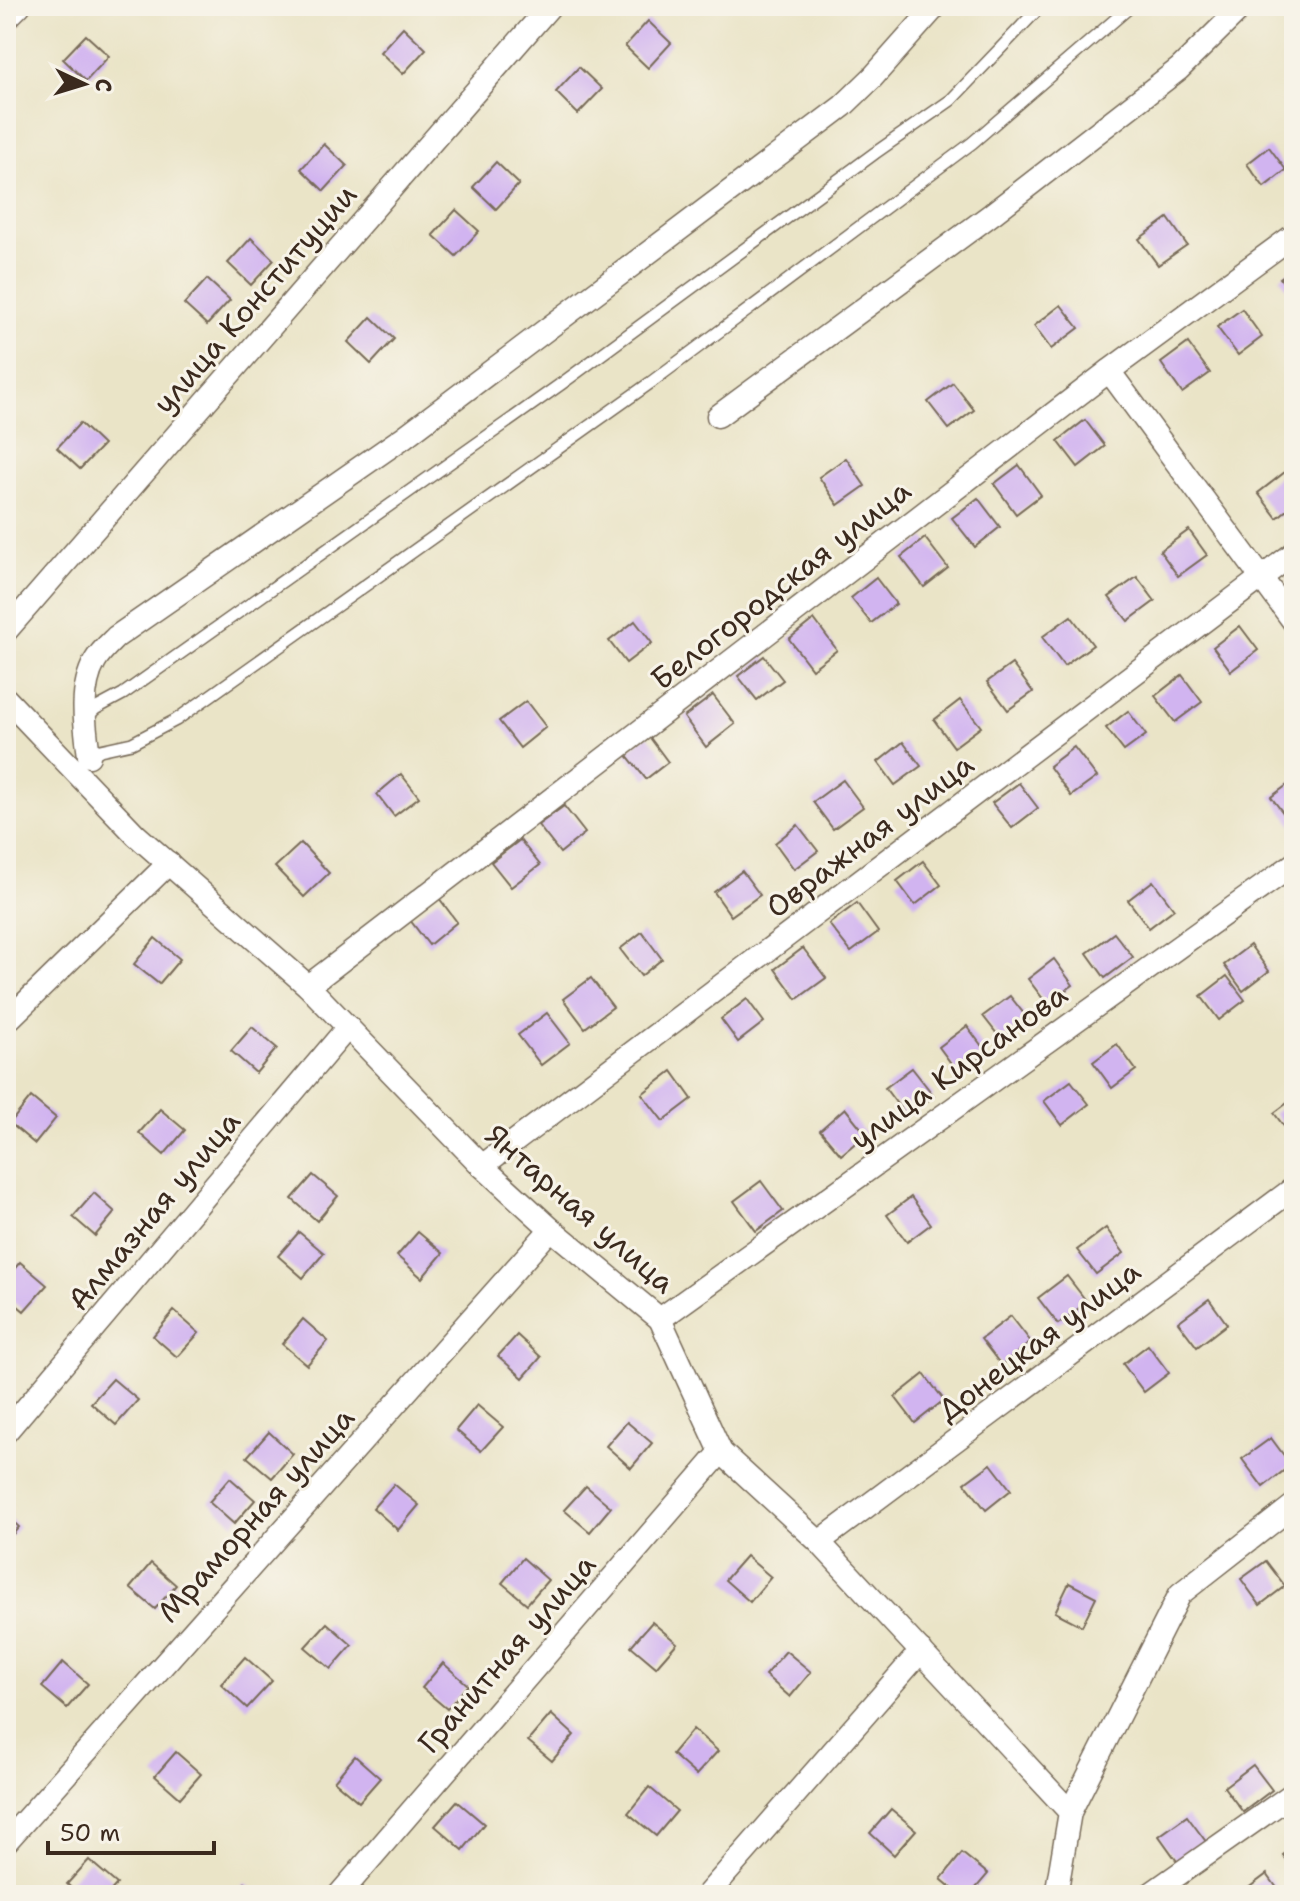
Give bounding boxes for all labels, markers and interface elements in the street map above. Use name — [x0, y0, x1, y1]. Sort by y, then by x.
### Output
north arrow — [44, 44, 124, 124]
text: С — [89, 78, 118, 93]
street label: улица Конституции — [143, 175, 366, 422]
street label: Белогородская улица — [642, 470, 919, 699]
street label: Овражная улица — [757, 744, 982, 927]
street label: улица Кирсанова — [842, 974, 1076, 1159]
street label: Алмазная улица — [58, 1102, 250, 1319]
street label: Янтарная улица — [477, 1115, 684, 1303]
street label: Донецкая улица — [929, 1251, 1149, 1430]
street label: Мраморная улица — [148, 1398, 364, 1631]
street label: Гранитная улица — [408, 1545, 605, 1762]
scale bar — [48, 1805, 214, 1855]
text: 50 m — [60, 1817, 120, 1849]

